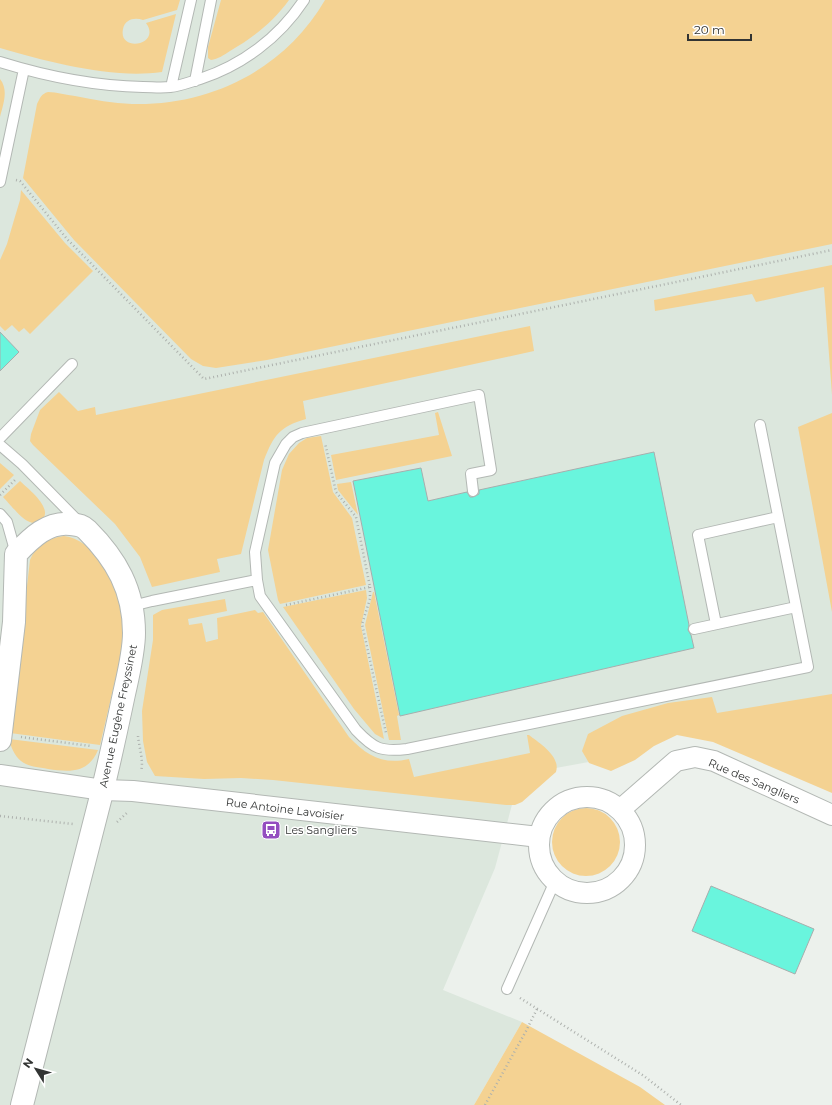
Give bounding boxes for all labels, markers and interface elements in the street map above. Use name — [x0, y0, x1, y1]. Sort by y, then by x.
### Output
scale bar — [688, 16, 751, 42]
text: 20 m — [694, 22, 725, 37]
street label: Avenue Eugène Freyssinet — [96, 643, 140, 789]
street label: Rue des Sangliers — [706, 755, 802, 807]
street label: Rue Antoine Lavoisier — [225, 795, 345, 823]
bus stop icon: Les Sangliers — [260, 819, 282, 841]
place label: Les Sangliers — [285, 823, 357, 837]
north arrow — [16, 1049, 56, 1089]
text: N — [20, 1055, 36, 1071]

